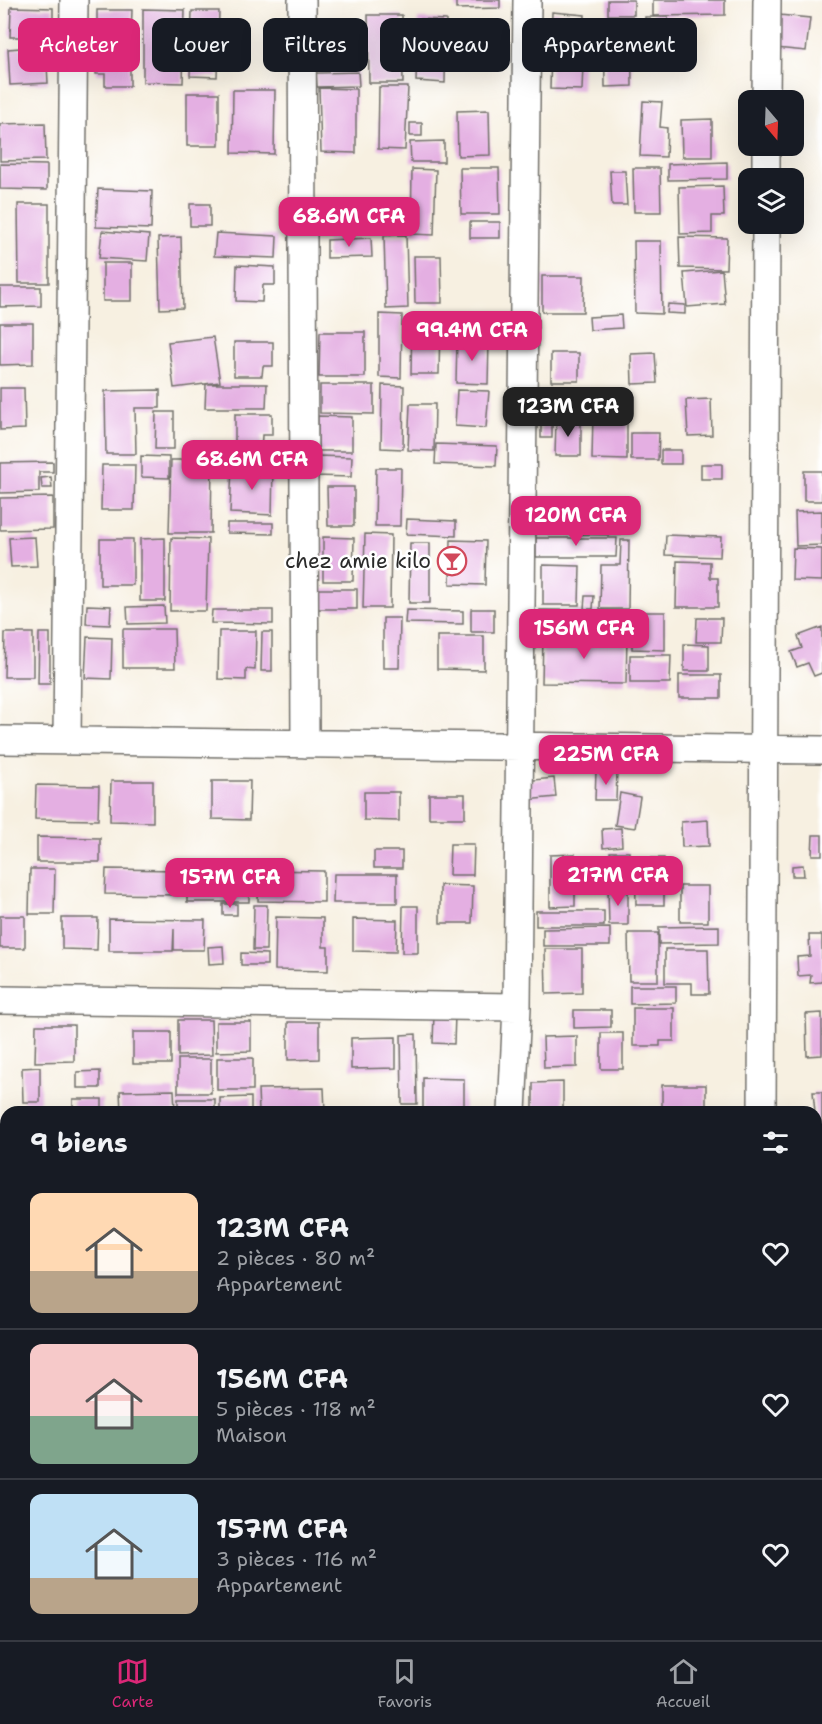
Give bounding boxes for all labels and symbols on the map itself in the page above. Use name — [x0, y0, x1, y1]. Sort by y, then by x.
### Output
north arrow — [738, 90, 804, 156]
pin: 68.6M CFA — [280, 197, 418, 248]
pin: 99.4M CFA — [403, 311, 541, 362]
pin: 123M CFA — [506, 387, 630, 438]
pin: 68.6M CFA — [183, 440, 321, 491]
pin: 120M CFA — [514, 496, 638, 547]
bar icon: chez amie kilo — [436, 545, 468, 577]
place label: chez amie kilo — [285, 547, 431, 575]
pin: 156M CFA — [522, 609, 646, 660]
pin: 225M CFA — [544, 735, 668, 786]
pin: 217M CFA — [556, 856, 680, 907]
pin: 157M CFA — [168, 858, 292, 909]

